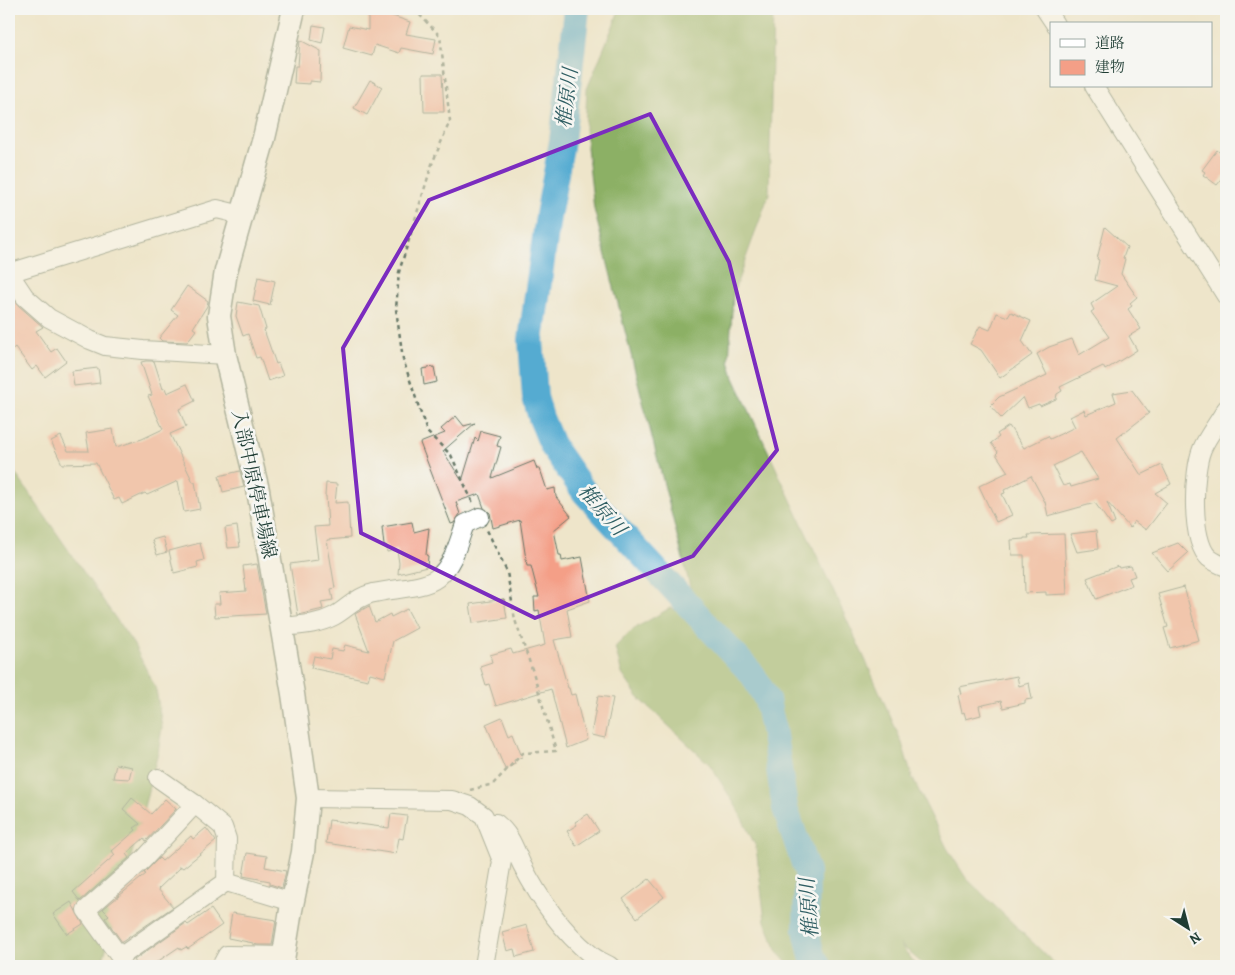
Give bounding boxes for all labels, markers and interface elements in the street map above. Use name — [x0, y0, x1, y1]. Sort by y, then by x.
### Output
legend — [1050, 22, 1212, 88]
text: 道路 — [1095, 33, 1125, 53]
text: 建物 — [1095, 57, 1125, 77]
water label: 椎原川 — [550, 65, 584, 129]
street label: 入部中原停車場線 — [225, 407, 283, 561]
water label: 椎原川 — [572, 479, 633, 543]
water label: 椎原川 — [793, 875, 825, 939]
north arrow — [1162, 902, 1212, 952]
text: N — [1186, 927, 1205, 949]

